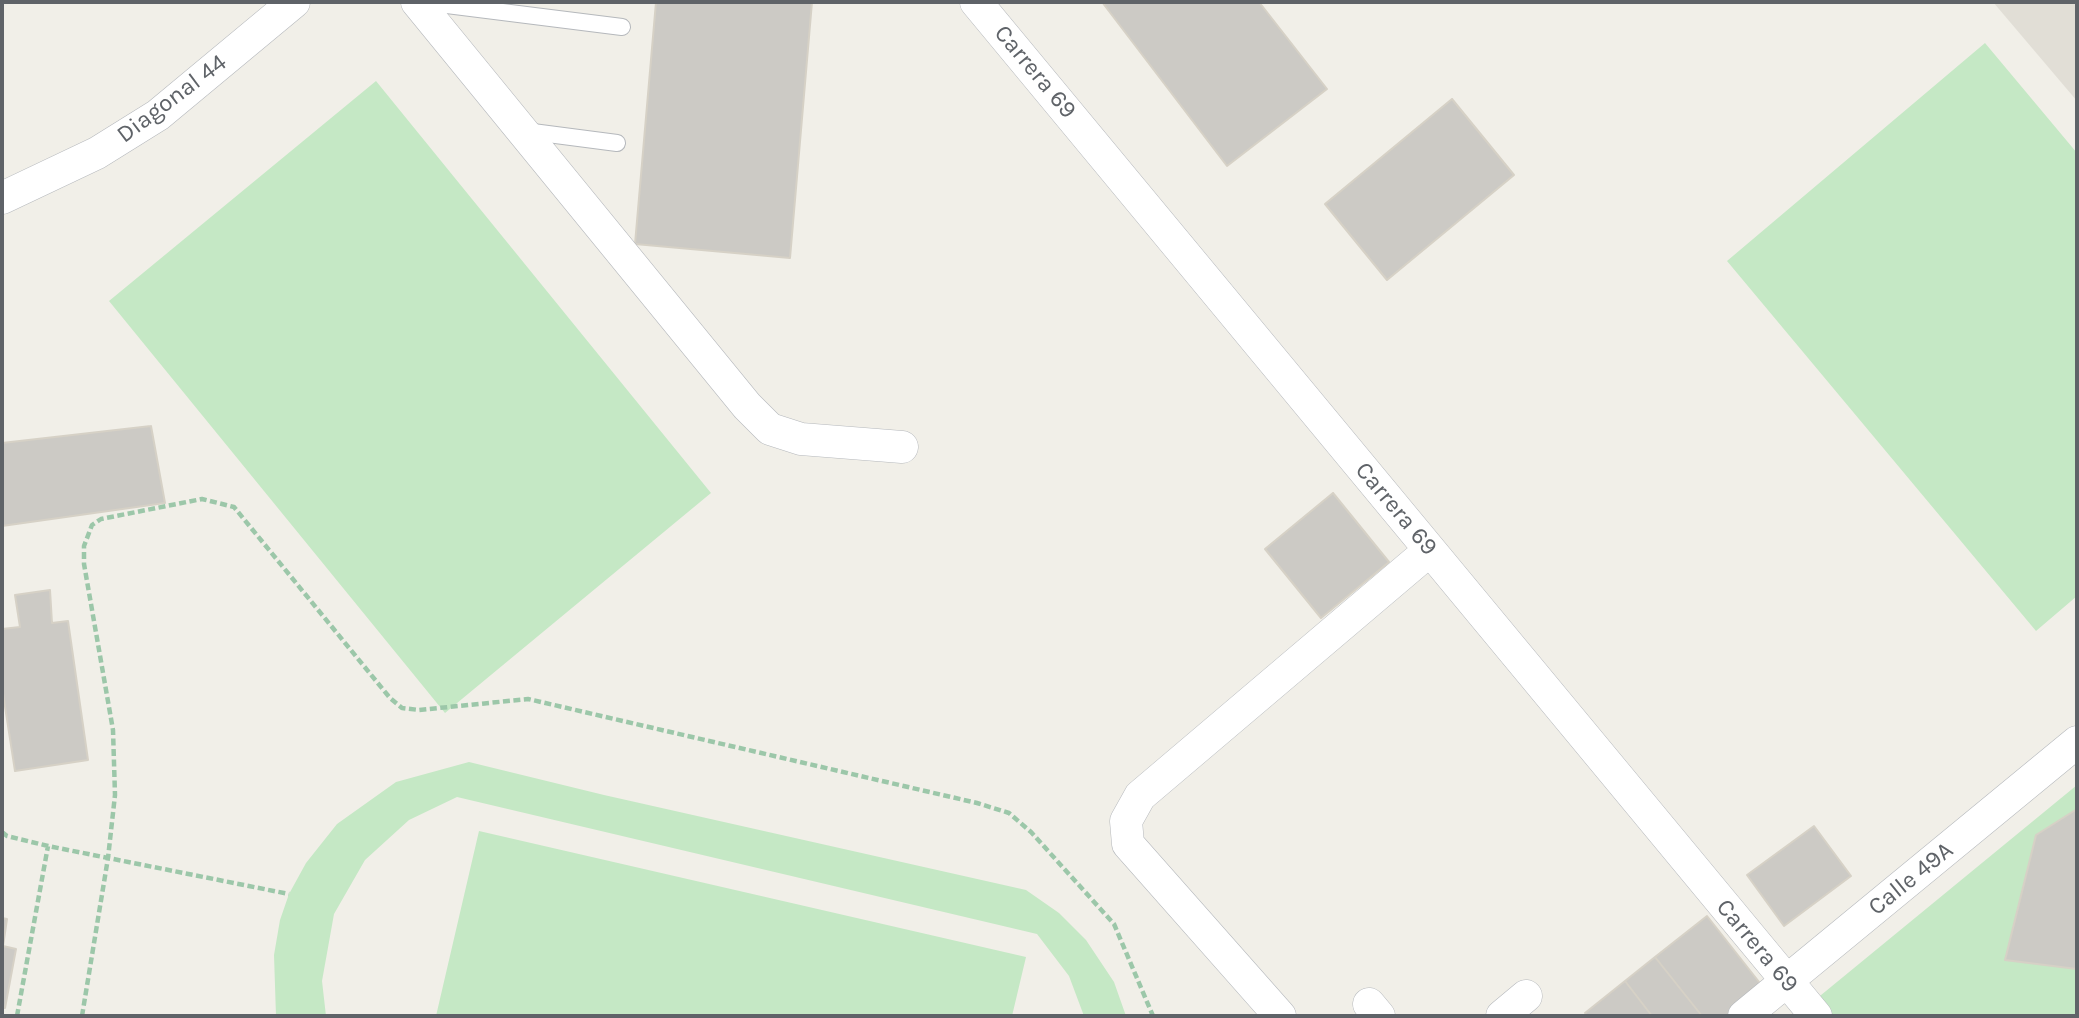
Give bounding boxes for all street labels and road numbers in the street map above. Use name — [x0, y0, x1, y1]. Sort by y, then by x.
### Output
street label: Carrera 69 — [988, 20, 1082, 124]
street label: Diagonal 44 — [112, 48, 232, 150]
street label: Carrera 69 — [1349, 457, 1443, 561]
street label: Calle 49A — [1863, 836, 1959, 922]
street label: Carrera 69 — [1710, 894, 1804, 998]

